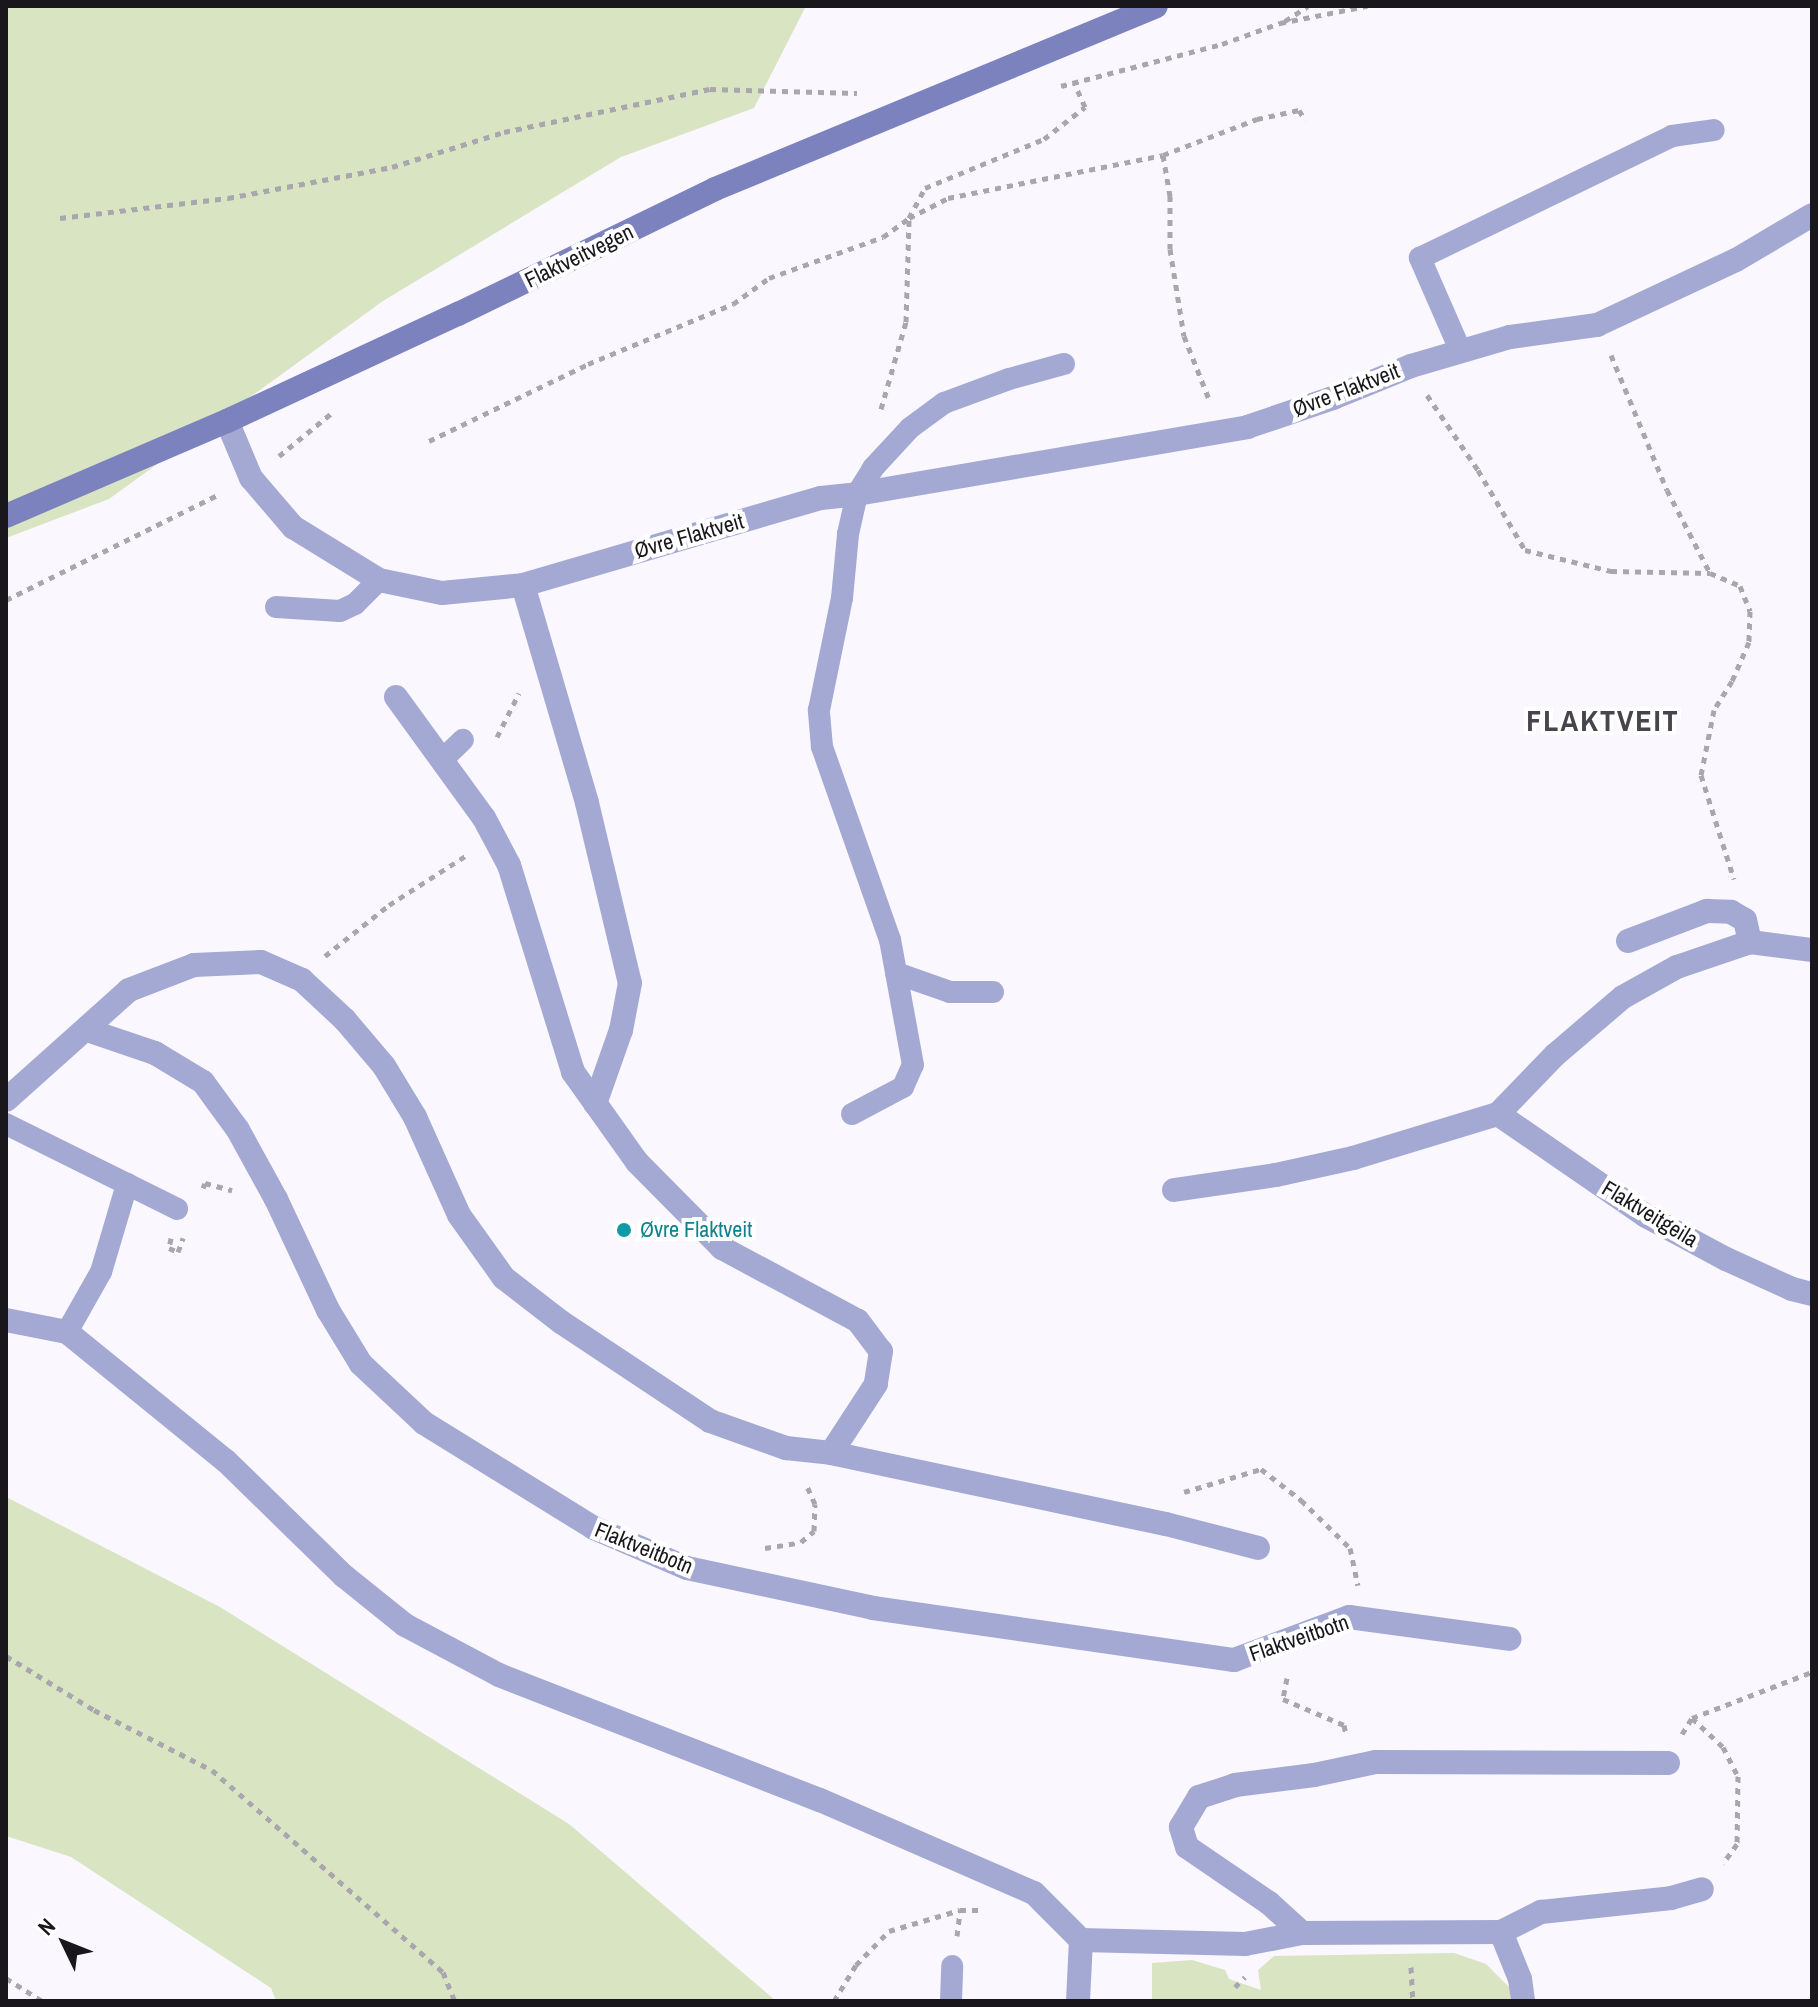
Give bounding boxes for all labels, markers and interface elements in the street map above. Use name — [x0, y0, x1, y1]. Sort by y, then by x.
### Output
street label: Flaktveitvegen — [520, 218, 638, 294]
street label: Øvre Flaktveit — [1289, 358, 1403, 422]
street label: Øvre Flaktveit — [631, 508, 747, 564]
district label: FLAKTVEIT — [1526, 702, 1680, 738]
street label: Flaktveitgeila — [1597, 1175, 1703, 1253]
place label: Øvre Flaktveit — [640, 1217, 752, 1243]
marker: Øvre Flaktveit — [615, 1221, 633, 1239]
street label: Flaktveitbotn — [591, 1516, 697, 1580]
street label: Flaktveitbotn — [1246, 1609, 1352, 1667]
north arrow — [24, 1903, 104, 1983]
text: N — [31, 1912, 62, 1942]

